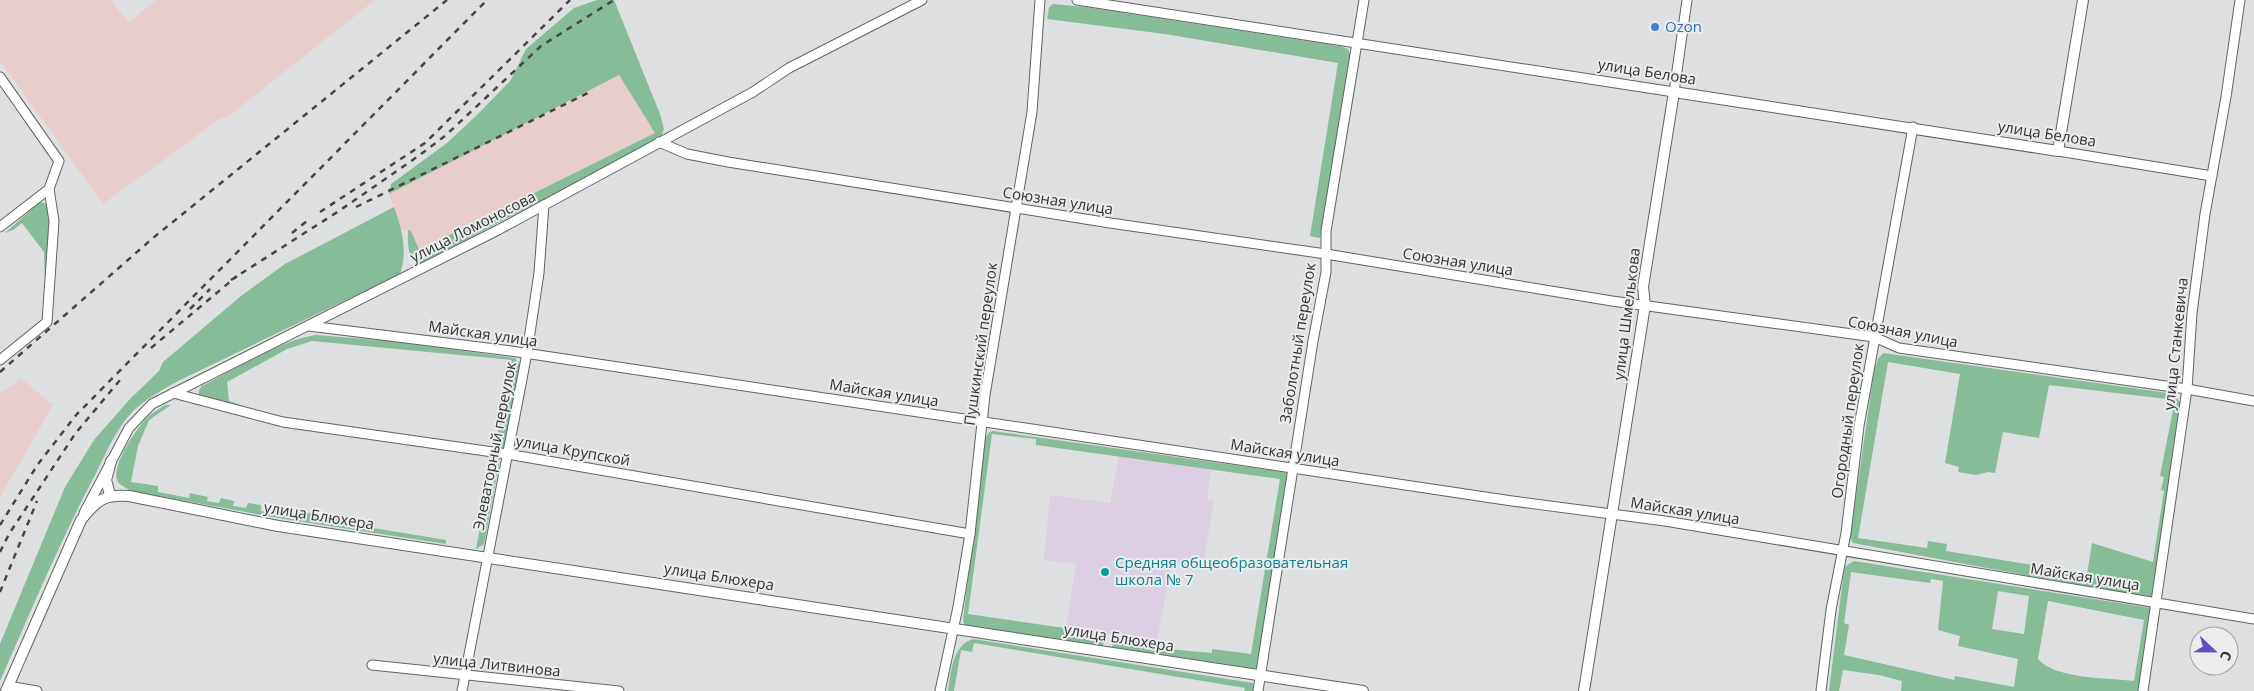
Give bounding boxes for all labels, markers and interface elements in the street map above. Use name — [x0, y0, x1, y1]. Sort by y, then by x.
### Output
place label: Ozon — [1665, 16, 1702, 36]
marker: Ozon — [1649, 21, 1661, 33]
street label: улица Белова — [1596, 53, 1698, 89]
street label: улица Белова — [1996, 115, 2098, 151]
street label: Союзная улица — [1001, 181, 1115, 219]
street label: улица Ломоносова — [406, 186, 539, 266]
street label: Союзная улица — [1401, 242, 1515, 280]
street label: улица Шмелькова — [1608, 247, 1644, 381]
street label: Пушкинский переулок — [959, 261, 1001, 427]
street label: Заболотный переулок — [1274, 261, 1320, 425]
street label: улица Станкевича — [2158, 277, 2192, 411]
street label: Союзная улица — [1847, 311, 1960, 351]
street label: Майская улица — [427, 315, 539, 351]
street label: Огородный переулок — [1826, 342, 1868, 500]
street label: Элеваторный переулок — [468, 360, 520, 532]
street label: Майская улица — [828, 374, 940, 411]
street label: улица Крупской — [514, 430, 632, 470]
street label: Майская улица — [1229, 434, 1341, 471]
street label: Майская улица — [1629, 492, 1741, 529]
street label: улица Блюхера — [263, 496, 376, 534]
place label: Средняя общеобразовательная школа № 7 — [1115, 552, 1348, 589]
street label: улица Блюхера — [663, 557, 776, 595]
street label: Майская улица — [2029, 558, 2141, 595]
marker: Средняя общеобразовательная школа № 7 — [1099, 566, 1111, 578]
street label: улица Блюхера — [1063, 618, 1176, 656]
north arrow — [2189, 626, 2239, 676]
street label: улица Литвинова — [432, 647, 562, 681]
text: С — [2216, 648, 2237, 664]

